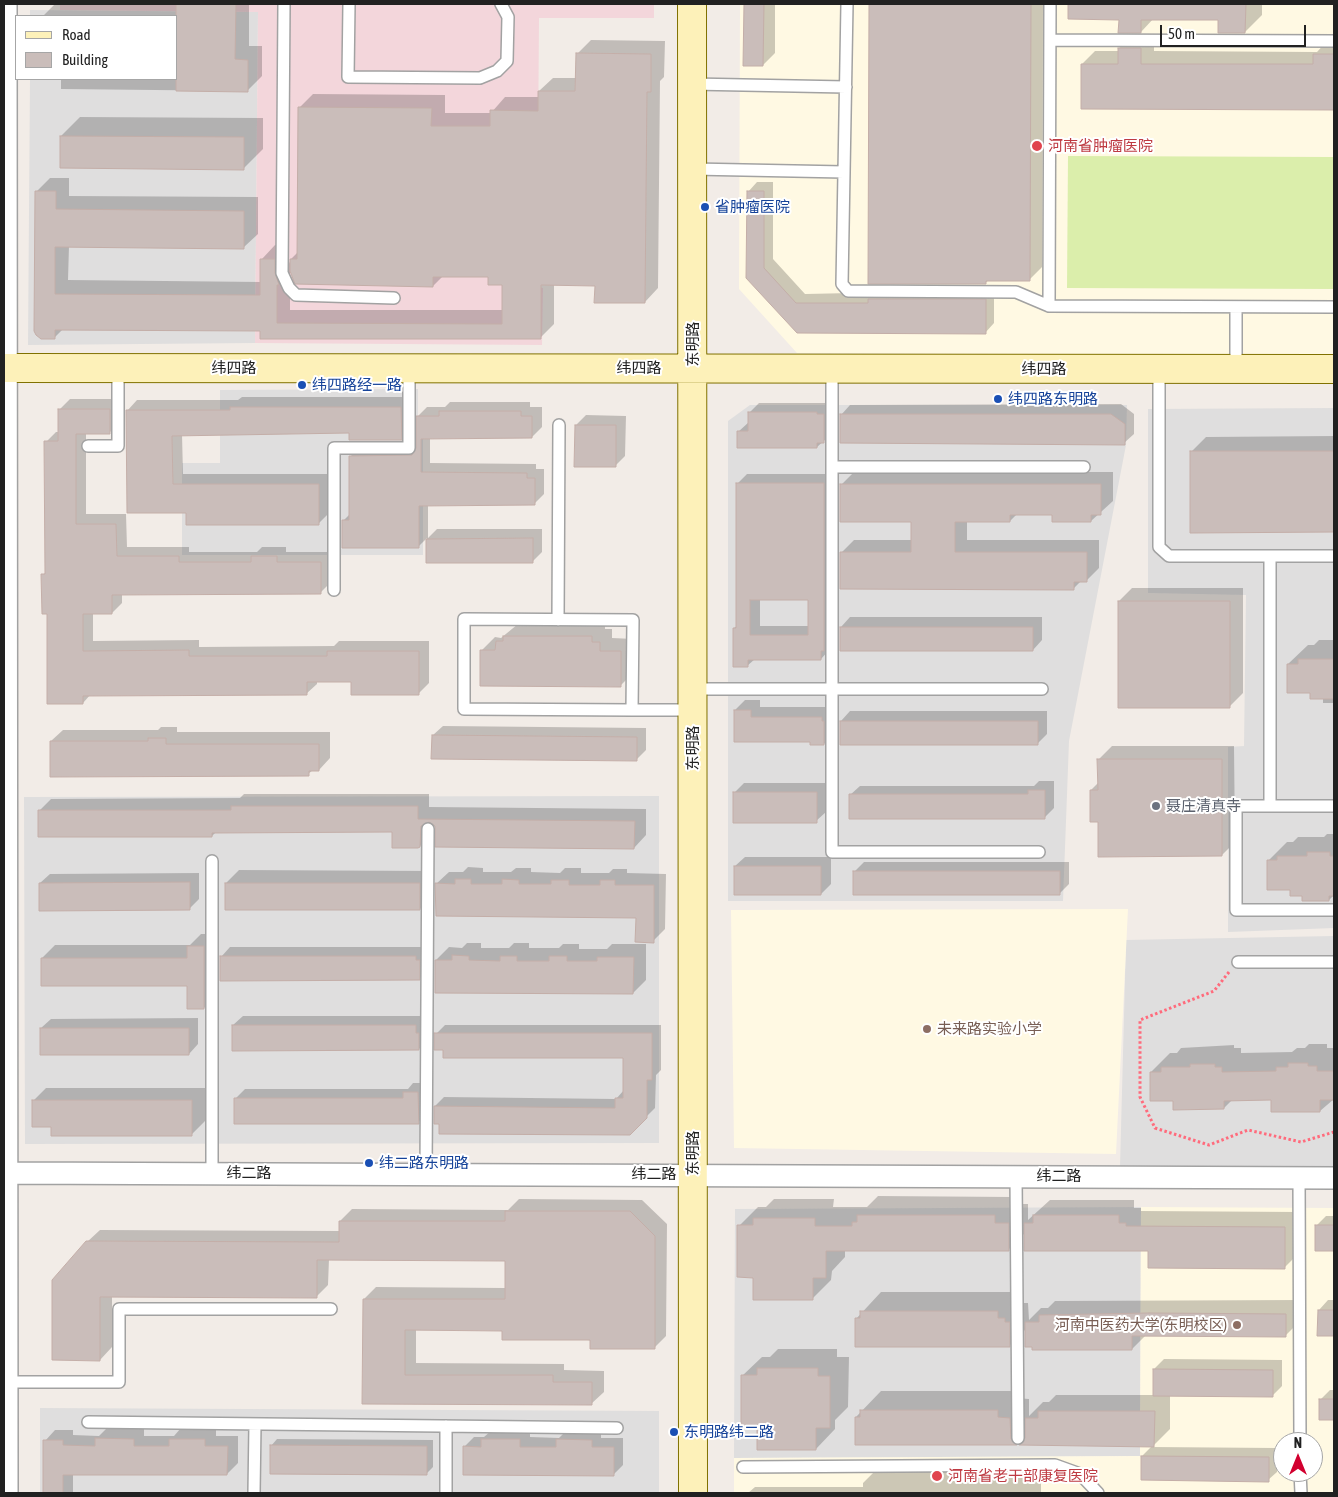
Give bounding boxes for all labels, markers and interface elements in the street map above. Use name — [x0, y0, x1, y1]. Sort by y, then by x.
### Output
legend — [15, 15, 178, 80]
scale bar — [1163, 15, 1309, 47]
text: 50 m — [1168, 25, 1195, 42]
text: Road — [62, 26, 91, 43]
text: Building — [62, 51, 108, 68]
place label: 河南省肿瘤医院 — [1048, 137, 1153, 155]
marker: 河南省肿瘤医院 — [1030, 139, 1044, 153]
place label: 省肿瘤医院 — [715, 198, 790, 216]
marker: 省肿瘤医院 — [699, 201, 711, 213]
street label: 东明路 — [684, 322, 702, 366]
street label: 纬四路 — [212, 359, 256, 377]
street label: 纬四路 — [617, 359, 661, 377]
street label: 纬四路 — [1022, 360, 1066, 378]
place label: 纬四路经一路 — [312, 376, 402, 394]
marker: 纬四路经一路 — [296, 379, 308, 391]
place label: 纬四路东明路 — [1008, 390, 1098, 408]
marker: 纬四路东明路 — [992, 393, 1004, 405]
street label: 东明路 — [684, 726, 702, 770]
place label: 聂庄清真寺 — [1166, 797, 1241, 815]
marker: 聂庄清真寺 — [1150, 800, 1162, 812]
place label: 未来路实验小学 — [937, 1020, 1042, 1038]
marker: 未来路实验小学 — [921, 1023, 933, 1035]
street label: 东明路 — [684, 1131, 702, 1175]
place label: 纬二路东明路 — [379, 1154, 469, 1172]
marker: 纬二路东明路 — [363, 1157, 375, 1169]
street label: 纬二路 — [227, 1164, 271, 1182]
street label: 纬二路 — [632, 1165, 676, 1183]
street label: 纬二路 — [1037, 1167, 1081, 1185]
place label: 河南中医药大学(东明校区) — [1055, 1316, 1227, 1334]
marker: 河南中医药大学(东明校区) — [1231, 1319, 1243, 1331]
place label: 东明路纬二路 — [684, 1423, 774, 1441]
marker: 东明路纬二路 — [668, 1426, 680, 1438]
north arrow — [1273, 1432, 1323, 1482]
text: N — [1294, 1435, 1302, 1451]
place label: 河南省老干部康复医院 — [948, 1467, 1098, 1485]
marker: 河南省老干部康复医院 — [930, 1469, 944, 1483]

